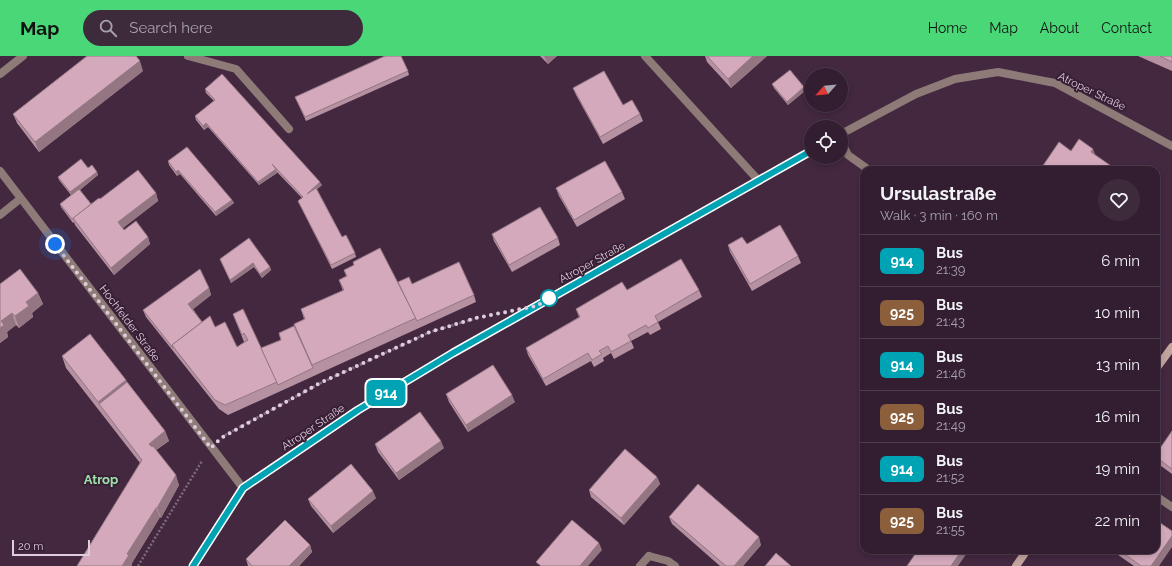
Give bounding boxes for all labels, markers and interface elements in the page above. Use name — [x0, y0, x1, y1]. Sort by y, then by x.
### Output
search box — [83, 10, 363, 46]
text: Map — [20, 17, 59, 39]
icon: search — [97, 17, 119, 39]
text: Search here — [129, 19, 213, 37]
text: Home — [928, 20, 967, 36]
text: Map — [989, 20, 1018, 36]
text: About — [1040, 20, 1079, 36]
text: Contact — [1101, 20, 1152, 36]
north arrow — [804, 68, 848, 112]
map controls — [804, 68, 848, 164]
street label: Atroper Straße — [1056, 70, 1128, 114]
button: locate — [804, 120, 848, 164]
button: heart — [1098, 179, 1140, 221]
text: Ursulastraße — [880, 182, 996, 204]
text: Walk · 3 min · 160 m — [880, 208, 998, 223]
your location — [45, 234, 65, 254]
street label: Atroper Straße — [557, 239, 628, 286]
text: Bus — [936, 244, 963, 262]
text: 6 min — [1101, 252, 1140, 270]
text: 914 — [890, 253, 914, 269]
text: 21:39 — [936, 262, 965, 277]
street label: Hochfelder Straße — [97, 283, 163, 364]
unlabelled marker — [540, 289, 558, 307]
text: Bus — [936, 296, 963, 314]
text: 10 min — [1095, 304, 1140, 322]
text: 925 — [890, 305, 914, 321]
text: 21:43 — [936, 314, 965, 329]
text: Bus — [936, 348, 963, 366]
text: 13 min — [1096, 356, 1140, 374]
text: 914 — [890, 357, 914, 373]
text: 21:46 — [936, 366, 966, 381]
line badge: 914 — [363, 380, 409, 406]
text: 914 — [374, 385, 398, 401]
text: Bus — [936, 400, 963, 418]
street label: Atroper Straße — [279, 401, 348, 453]
text: 16 min — [1095, 408, 1140, 426]
text: 925 — [890, 409, 914, 425]
text: 21:49 — [936, 418, 966, 433]
text: Bus — [936, 452, 963, 470]
text: 19 min — [1095, 460, 1140, 478]
text: 914 — [890, 461, 914, 477]
text: 21:52 — [936, 470, 965, 485]
district label: Atrop — [84, 472, 118, 487]
text: Bus — [936, 504, 963, 522]
text: 22 min — [1095, 512, 1140, 530]
text: 925 — [890, 513, 914, 529]
text: 21:55 — [936, 522, 965, 537]
scale bar — [12, 538, 90, 557]
text: 20 m — [18, 540, 43, 553]

